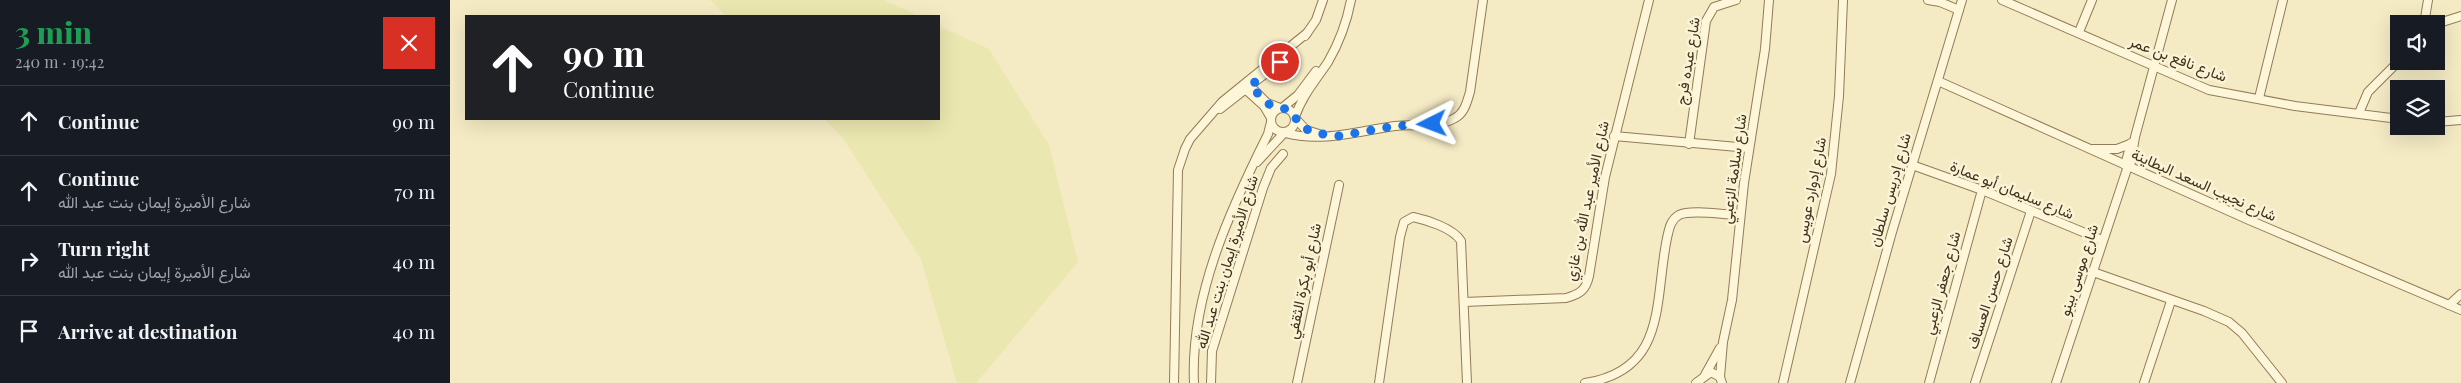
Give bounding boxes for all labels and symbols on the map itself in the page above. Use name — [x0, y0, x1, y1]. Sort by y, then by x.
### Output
street label: شارع عبده فرج — [1670, 16, 1706, 106]
street label: شارع نافع بن عمر — [2125, 30, 2230, 88]
pin — [1259, 41, 1301, 83]
position arrow — [1405, 97, 1457, 149]
street label: شارع سلامة الزعبي — [1715, 112, 1755, 226]
street label: شارع الأمير عبد الله بن غازي — [1559, 119, 1617, 284]
street label: شارع إدريس سلطان — [1863, 130, 1917, 249]
street label: شارع إدوارد عويس — [1790, 135, 1832, 245]
street label: شارع نجيب السعد البطاينة — [2128, 143, 2280, 227]
street label: شارع سليمان أبو عمارة — [1947, 155, 2077, 225]
street label: شارع الأميرة إيمان بنت عبد الله — [1190, 172, 1264, 352]
street label: شارع أبو بكرة الثقفي — [1281, 221, 1329, 341]
street label: شارع موسى بينو — [2054, 221, 2104, 319]
street label: شارع جعفر الزعبي — [1918, 229, 1968, 338]
street label: شارع حسن العساف — [1961, 234, 2019, 352]

